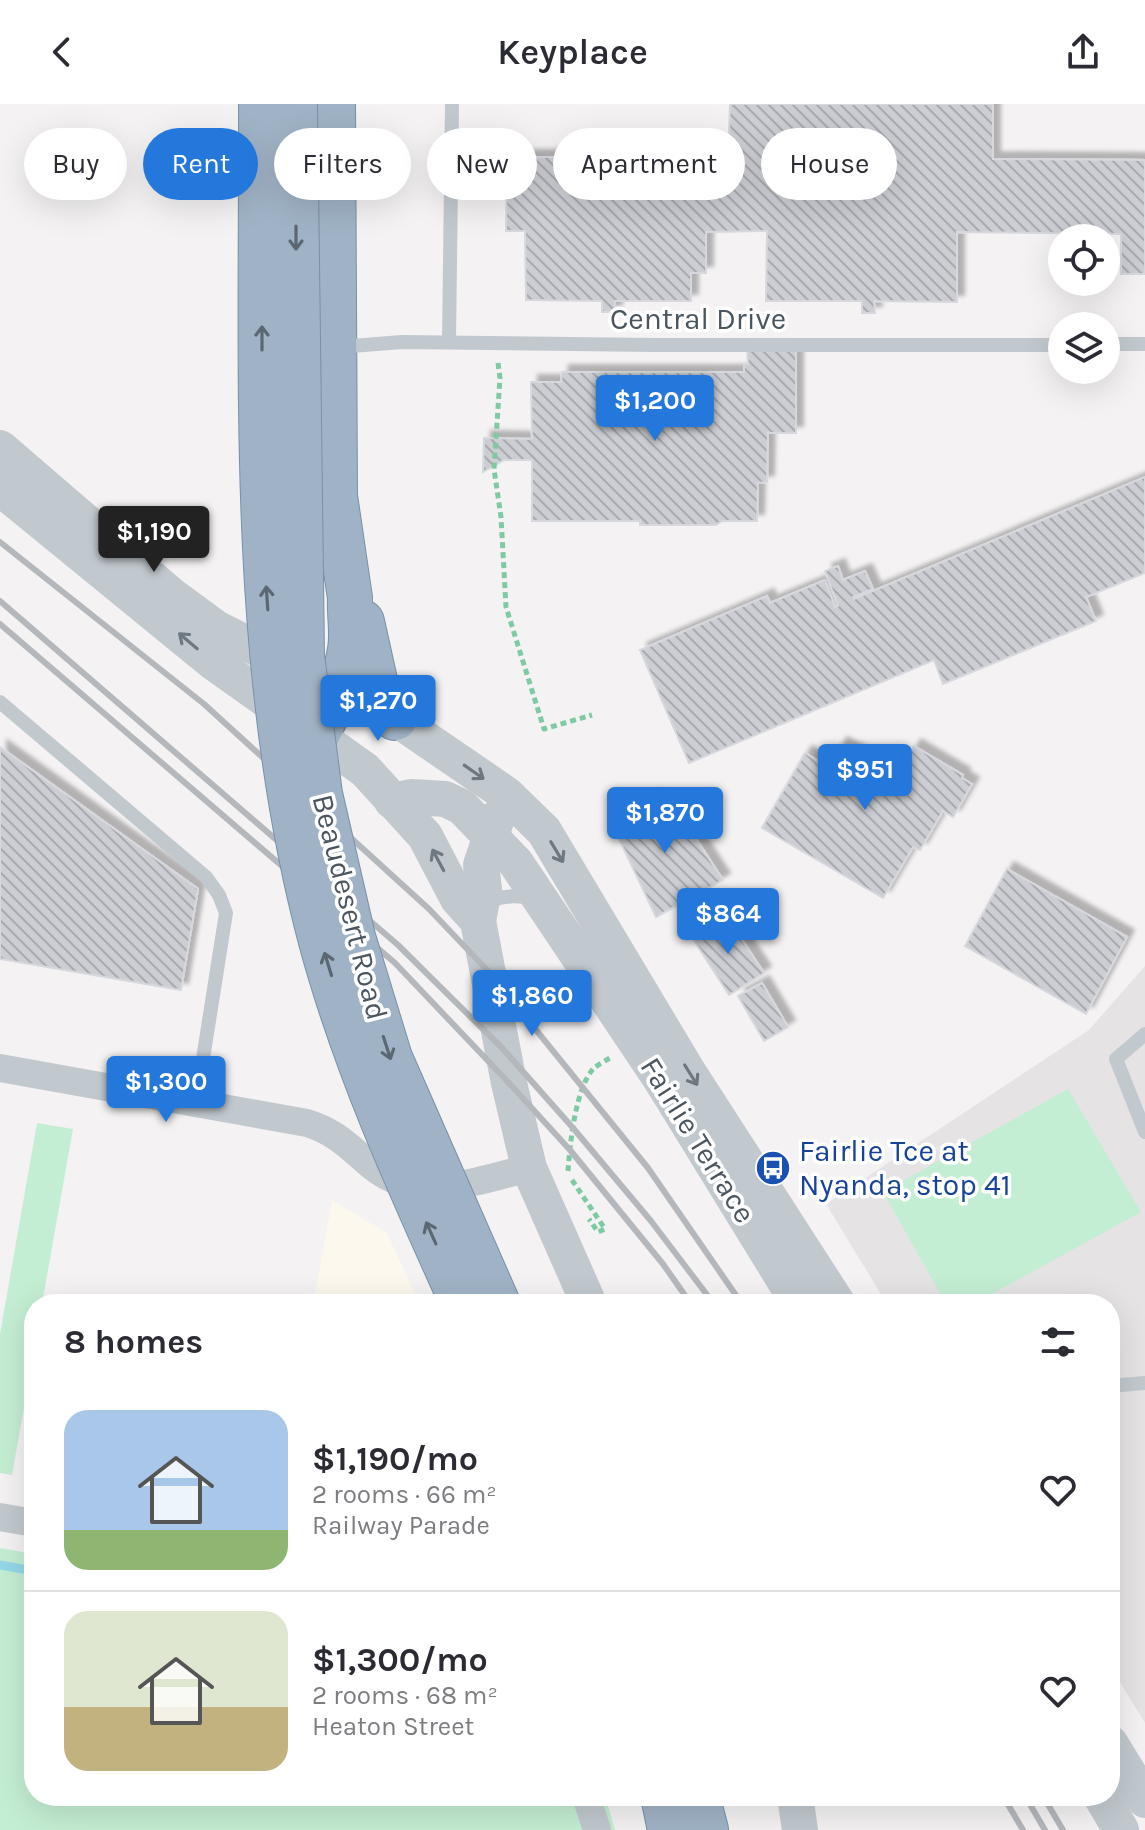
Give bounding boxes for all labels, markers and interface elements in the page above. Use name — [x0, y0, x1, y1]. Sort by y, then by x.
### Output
icon: back — [40, 30, 84, 74]
icon: share — [1061, 30, 1105, 74]
text: Keyplace — [497, 31, 648, 73]
chip: Buy — [24, 128, 127, 200]
chip: Rent — [143, 128, 258, 200]
chip: Filters — [274, 128, 411, 200]
chip: New — [427, 128, 537, 200]
chip: Apartment — [553, 128, 745, 200]
chip: House — [761, 128, 897, 200]
one-way arrow — [288, 224, 304, 251]
map controls — [1048, 224, 1120, 384]
button: locate — [1048, 224, 1120, 296]
street label: Central Drive — [610, 301, 786, 337]
button: layers — [1048, 312, 1120, 384]
one-way arrow — [254, 325, 270, 352]
pin: $1,200 — [590, 375, 720, 443]
text: $1,200 — [614, 385, 696, 416]
pin: $1,190 — [89, 506, 219, 574]
text: $1,190 — [116, 516, 192, 547]
one-way arrow — [259, 585, 274, 612]
one-way arrow — [178, 632, 198, 650]
pin: $1,270 — [313, 675, 443, 743]
text: $1,270 — [339, 685, 417, 716]
pin: $951 — [818, 744, 912, 812]
text: $951 — [836, 754, 894, 785]
one-way arrow — [462, 764, 484, 780]
pin: $1,870 — [600, 787, 730, 855]
street label: Beaudesert Road — [305, 790, 395, 1024]
text: $1,870 — [625, 797, 705, 828]
one-way arrow — [549, 840, 565, 863]
one-way arrow — [429, 848, 445, 872]
pin: $864 — [681, 888, 775, 956]
text: $864 — [695, 898, 761, 929]
one-way arrow — [320, 952, 334, 977]
pin: $1,860 — [467, 970, 597, 1038]
text: $1,860 — [491, 980, 573, 1011]
one-way arrow — [381, 1035, 395, 1060]
street label: Fairlie Terrace — [633, 1051, 763, 1229]
pin: $1,300 — [101, 1056, 231, 1124]
one-way arrow — [682, 1064, 699, 1086]
text: $1,300 — [125, 1066, 207, 1097]
place label: Fairlie Tce at Nyanda, stop 41 — [799, 1133, 1011, 1203]
bus stop icon: Fairlie Tce at Nyanda, stop 41 — [754, 1149, 792, 1187]
one-way arrow — [422, 1221, 437, 1246]
icon: filters — [1036, 1320, 1080, 1364]
text: 8 homes — [64, 1322, 203, 1362]
text: $1,190/mo — [312, 1439, 478, 1479]
icon: home — [128, 1442, 224, 1538]
icon: heart — [1036, 1468, 1080, 1512]
text: 2 rooms · 66 m² — [312, 1479, 497, 1510]
text: Railway Parade — [312, 1510, 490, 1541]
text: $1,300/mo — [312, 1640, 488, 1680]
icon: home — [128, 1643, 224, 1739]
icon: heart — [1036, 1669, 1080, 1713]
text: 2 rooms · 68 m² — [312, 1680, 498, 1711]
text: Heaton Street — [312, 1711, 474, 1742]

